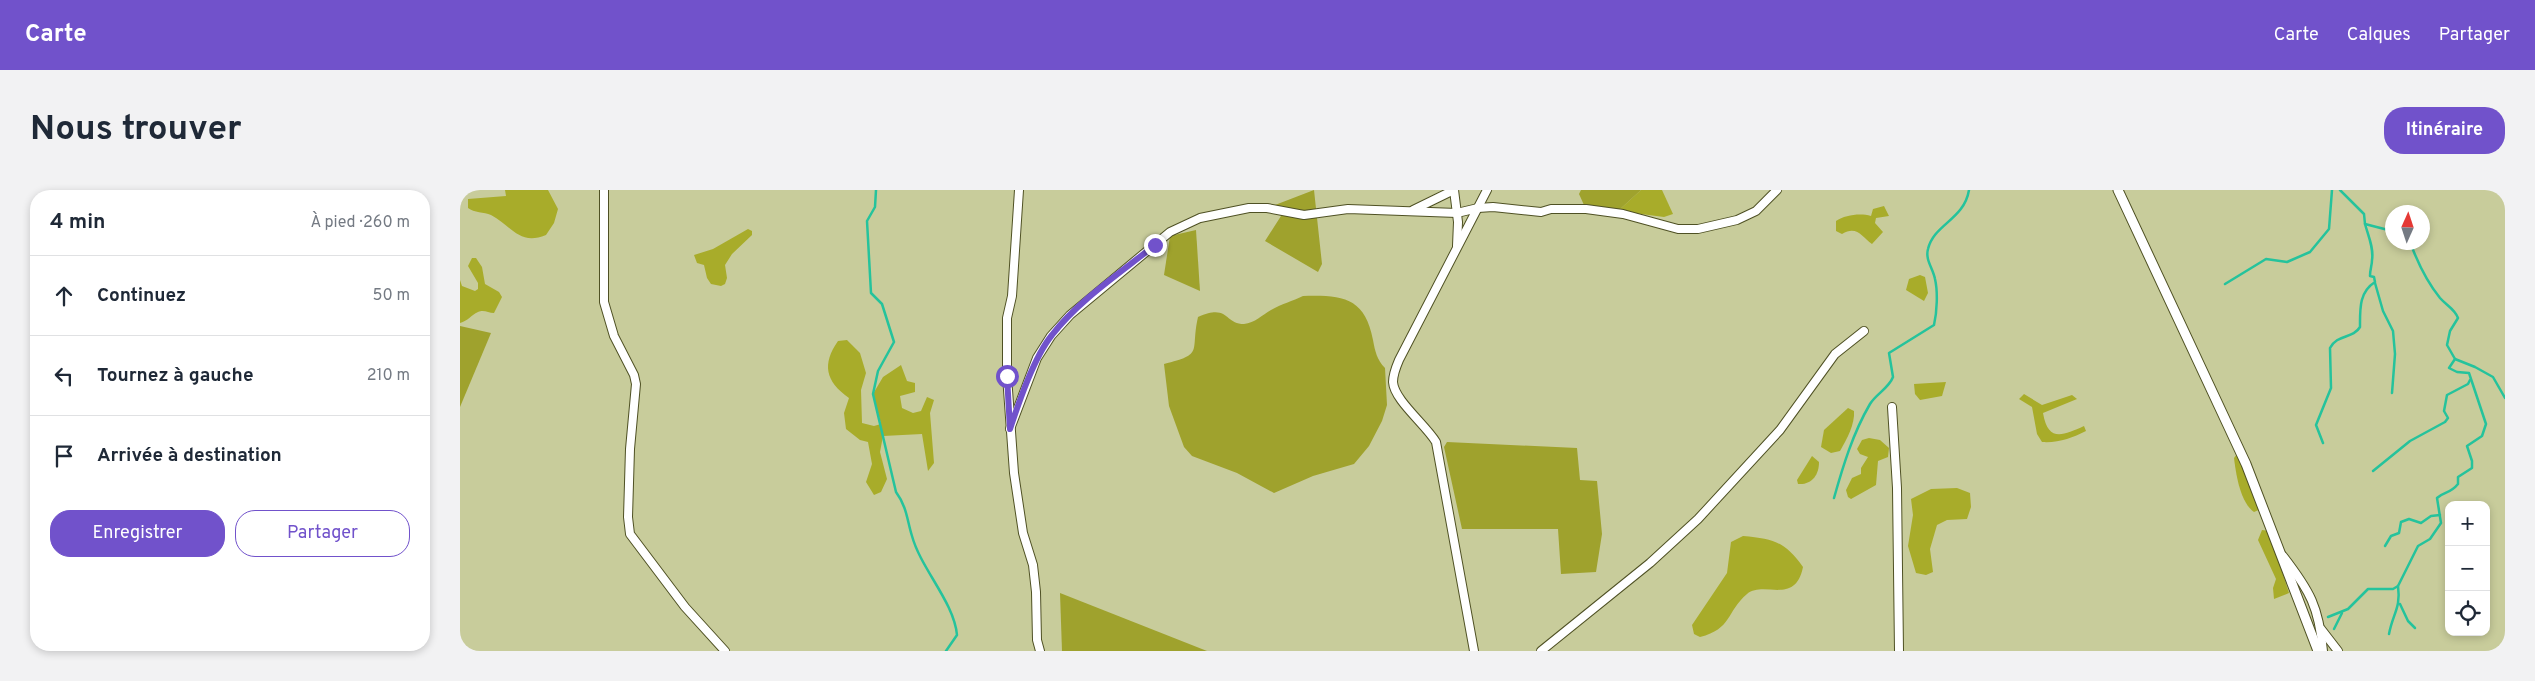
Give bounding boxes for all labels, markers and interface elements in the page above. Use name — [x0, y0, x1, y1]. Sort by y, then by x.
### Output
text: Carte — [25, 20, 87, 50]
text: Carte — [2274, 24, 2319, 47]
text: Calques — [2347, 24, 2411, 47]
text: Partager — [2439, 24, 2510, 47]
button: Itinéraire — [2384, 107, 2505, 154]
text: Nous trouver — [30, 108, 242, 152]
north arrow — [2385, 205, 2430, 250]
text: 4 min — [50, 209, 106, 236]
text: À pied · 260 m — [311, 213, 410, 233]
route end — [1144, 234, 1167, 257]
icon: ahead — [50, 282, 78, 310]
text: Continuez — [97, 284, 186, 308]
text: 50 m — [373, 286, 410, 306]
icon: left — [50, 362, 78, 390]
text: Tournez à gauche — [97, 364, 254, 388]
route start — [996, 365, 1019, 388]
text: 210 m — [367, 366, 410, 386]
icon: arrive — [50, 442, 78, 470]
text: Arrivée à destination — [97, 444, 282, 468]
map controls — [2445, 501, 2490, 636]
button: + — [2445, 501, 2490, 546]
button: Enregistrer — [50, 510, 225, 557]
button: Partager — [235, 510, 410, 557]
button: − — [2445, 546, 2490, 591]
button: locate — [2445, 591, 2490, 636]

